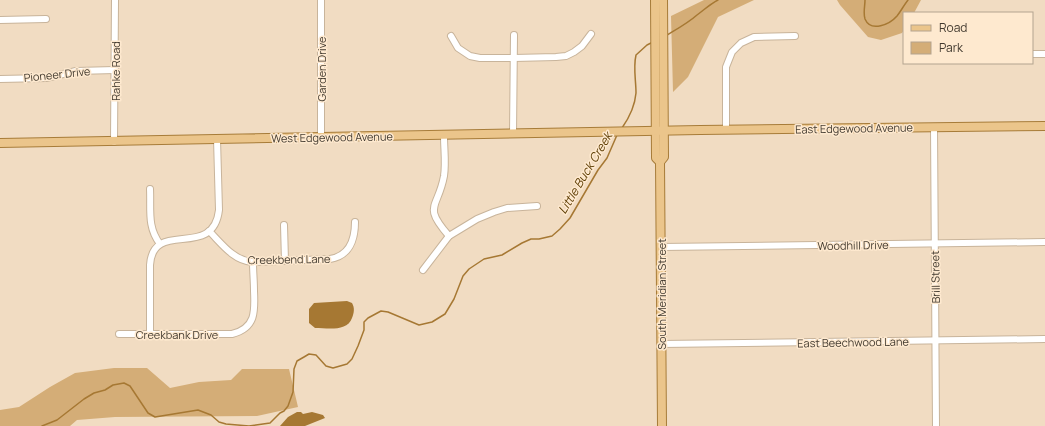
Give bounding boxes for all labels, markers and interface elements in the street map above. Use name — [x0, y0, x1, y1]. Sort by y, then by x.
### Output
legend — [903, 12, 1033, 64]
text: Road — [939, 19, 967, 36]
street label: Garden Drive — [314, 36, 329, 101]
text: Park — [939, 39, 964, 56]
street label: Rahke Road — [108, 41, 123, 101]
street label: Pioneer Drive — [23, 63, 92, 85]
street label: East Edgewood Avenue — [795, 119, 914, 137]
water label: Little Buck Creek — [554, 127, 617, 217]
street label: West Edgewood Avenue — [271, 128, 393, 146]
street label: Woodhill Drive — [817, 237, 889, 253]
street label: South Meridian Street — [654, 238, 669, 350]
street label: Brill Street — [927, 250, 943, 304]
street label: Creekbend Lane — [248, 251, 331, 267]
street label: Creekbank Drive — [136, 327, 219, 342]
street label: East Beechwood Lane — [797, 334, 909, 350]

